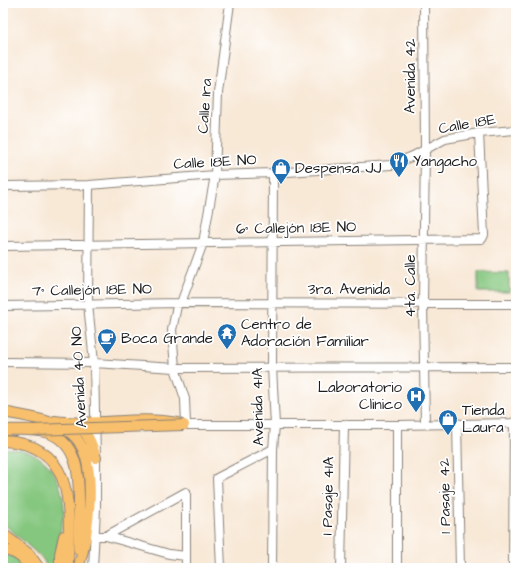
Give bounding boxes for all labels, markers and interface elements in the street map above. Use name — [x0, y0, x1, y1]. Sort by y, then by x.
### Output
street label: Avenida 42 — [400, 38, 421, 114]
street label: Calle 1ra — [193, 78, 217, 134]
street label: Calle 18E — [437, 109, 497, 139]
street label: Calle 18E NO — [173, 149, 257, 175]
restaurant icon: Yangacho — [388, 150, 410, 178]
place label: Yangacho — [413, 151, 477, 173]
shop icon: Despensa JJ — [270, 157, 292, 185]
place label: Despensa JJ — [295, 158, 381, 179]
street label: 6° Callejón 18E NO — [236, 216, 356, 240]
street label: 4ta. Calle — [400, 254, 421, 318]
street label: 7° Callejón 18E NO — [32, 278, 152, 302]
street label: 3ra. Avenida — [308, 279, 390, 300]
place label: Centro de Adoración Familiar — [241, 314, 369, 352]
temple icon: Centro de Adoración Familiar — [216, 322, 238, 350]
street label: Avenida 40 NO — [66, 326, 92, 428]
cafe icon: Boca Grande — [96, 327, 118, 355]
place label: Boca Grande — [121, 328, 213, 349]
street label: Avenida 41A — [247, 367, 269, 446]
place label: Laboratorio Clinico — [318, 377, 403, 415]
hospital icon: Laboratorio Clinico — [405, 385, 427, 413]
place label: Tienda Laura — [462, 400, 505, 438]
shop icon: Tienda Laura — [437, 408, 459, 436]
street label: 1 Pasaje 41A — [317, 456, 339, 536]
street label: 1 Pasaje 42 — [434, 457, 456, 534]

